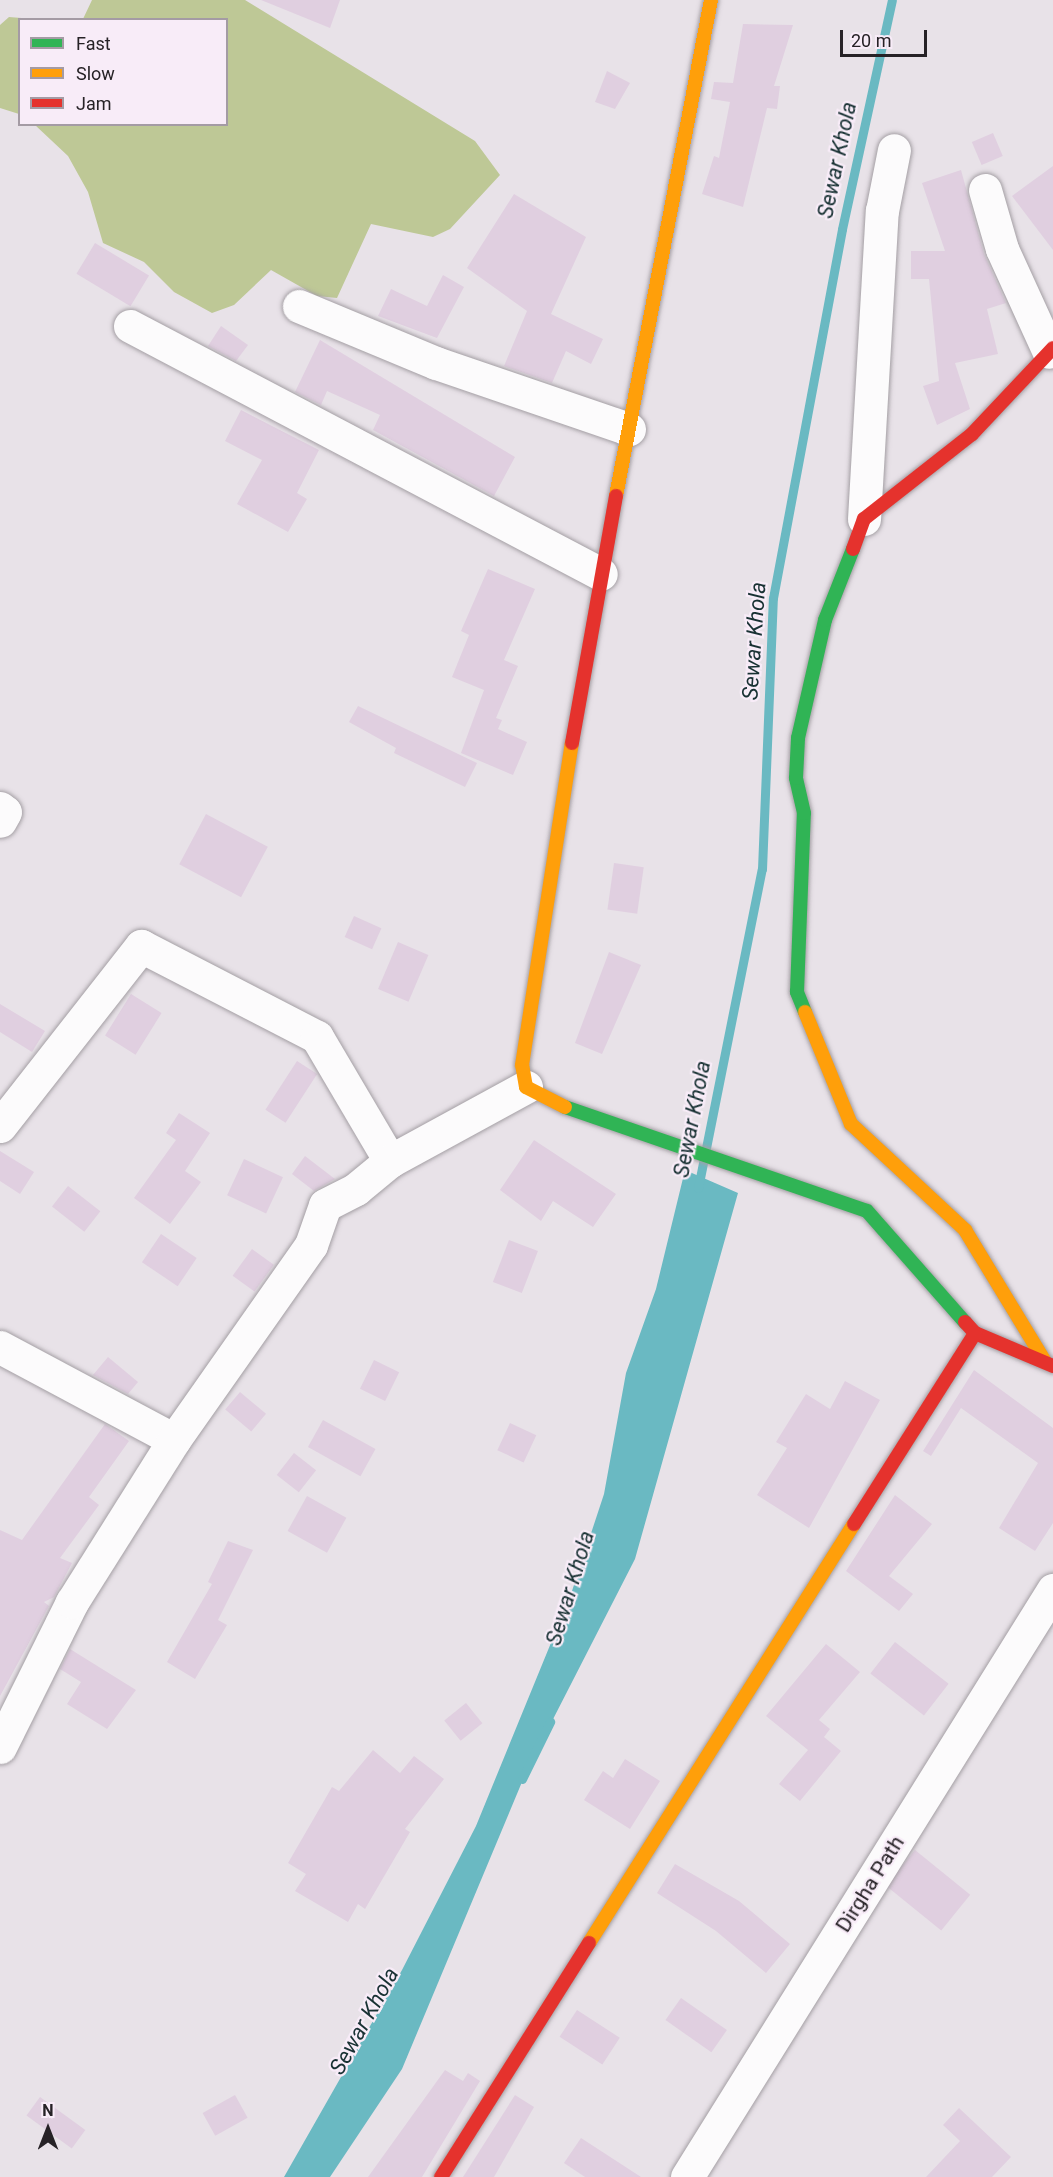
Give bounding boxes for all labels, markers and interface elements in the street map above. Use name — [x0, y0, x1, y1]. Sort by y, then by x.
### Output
legend — [18, 18, 228, 126]
scale bar — [843, 18, 930, 56]
text: 20 m — [851, 30, 891, 51]
text: Fast — [76, 33, 111, 54]
text: Slow — [76, 63, 115, 84]
text: Jam — [76, 93, 112, 114]
water label: Sewar Khola — [812, 99, 862, 221]
water label: Sewar Khola — [737, 581, 771, 701]
water label: Sewar Khola — [668, 1058, 716, 1180]
water label: Sewar Khola — [540, 1528, 600, 1648]
street label: Dirgha Path — [830, 1831, 910, 1937]
water label: Sewar Khola — [324, 1963, 404, 2079]
north arrow — [18, 2099, 78, 2159]
text: N — [42, 2101, 54, 2120]

